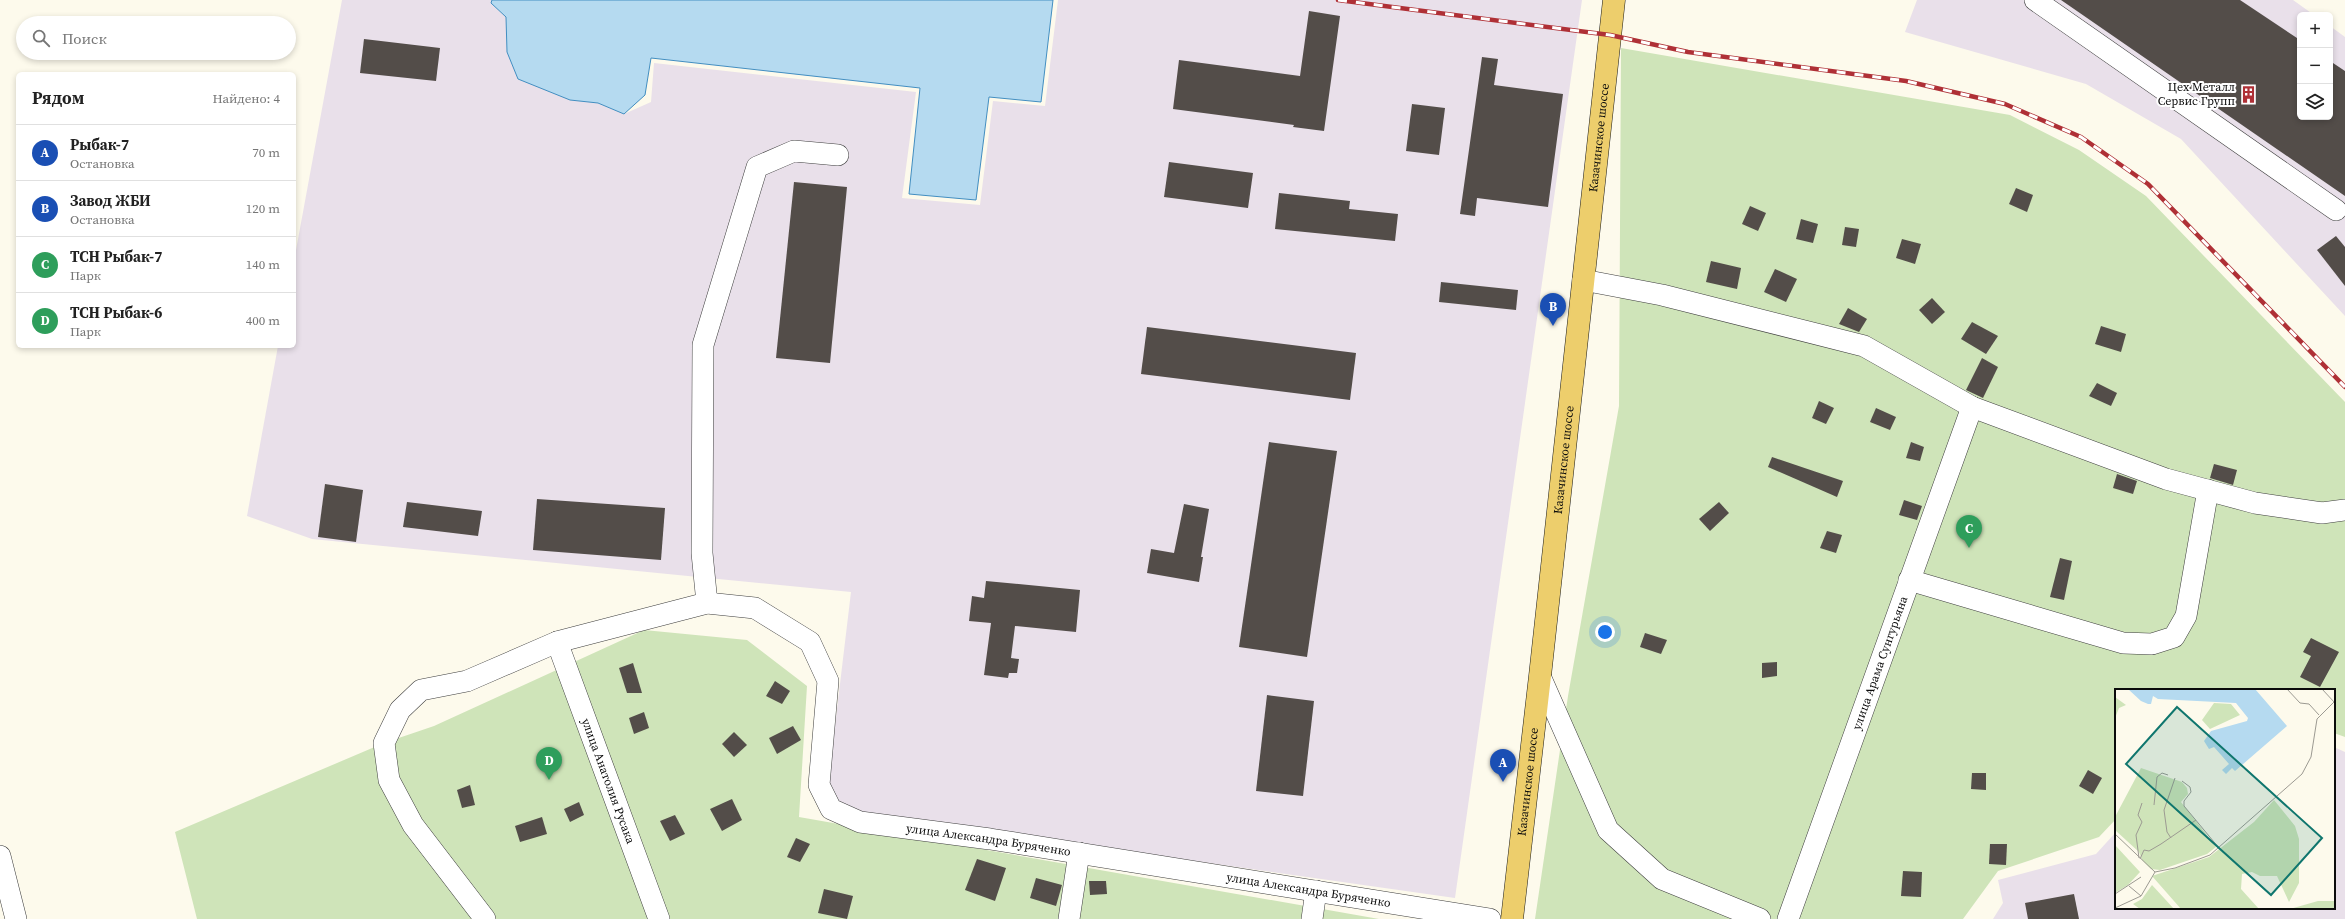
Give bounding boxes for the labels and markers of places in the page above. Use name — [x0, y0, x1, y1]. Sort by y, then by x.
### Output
place label: Цех Металл Сервис Групп — [2158, 79, 2235, 109]
building icon: Цех Металл Сервис Групп — [2238, 84, 2258, 104]
pin: B — [1540, 293, 1566, 326]
pin: C — [1956, 515, 1982, 548]
pin: D — [536, 747, 562, 780]
pin: A — [1490, 749, 1516, 782]

